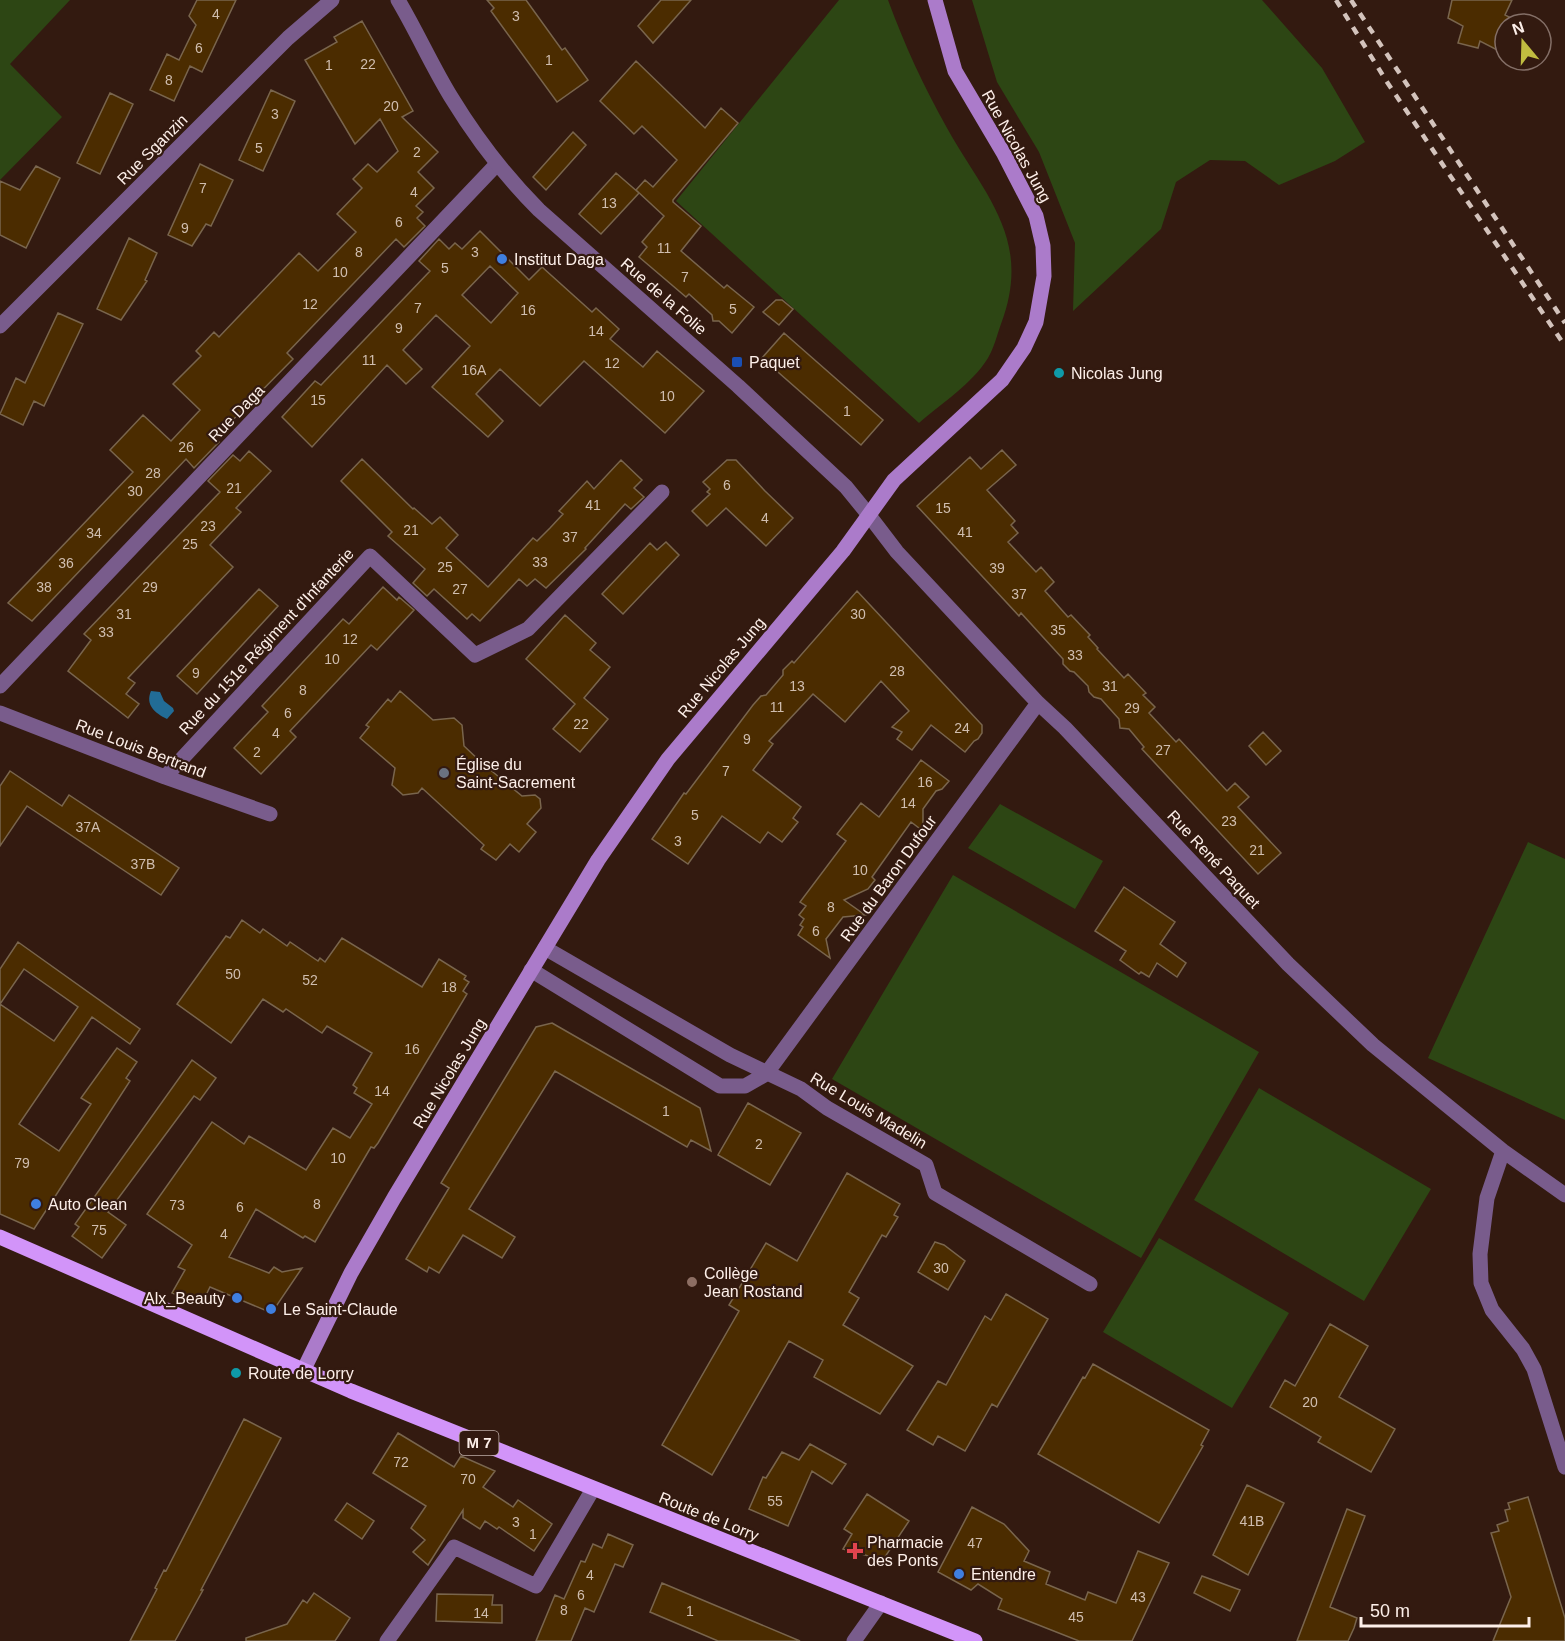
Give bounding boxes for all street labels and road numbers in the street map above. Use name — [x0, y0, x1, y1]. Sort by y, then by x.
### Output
street label: Rue Nicolas Jung — [979, 87, 1054, 205]
street label: Rue Sganzin — [114, 111, 191, 188]
street label: Rue de la Folie — [617, 255, 710, 338]
street label: Rue Daga — [205, 381, 268, 445]
street label: Rue du 151e Régiment d'Infanterie — [176, 545, 357, 738]
street label: Rue Nicolas Jung — [675, 614, 768, 721]
street label: Rue Louis Bertrand — [73, 716, 208, 781]
street label: Rue René Paquet — [1164, 807, 1264, 912]
street label: Rue du Baron Dufour — [837, 812, 940, 944]
street label: Rue Nicolas Jung — [410, 1015, 489, 1131]
street label: Rue Louis Madelin — [808, 1069, 930, 1152]
road number: M 7 — [460, 1431, 498, 1455]
street label: Route de Lorry — [657, 1489, 761, 1544]

